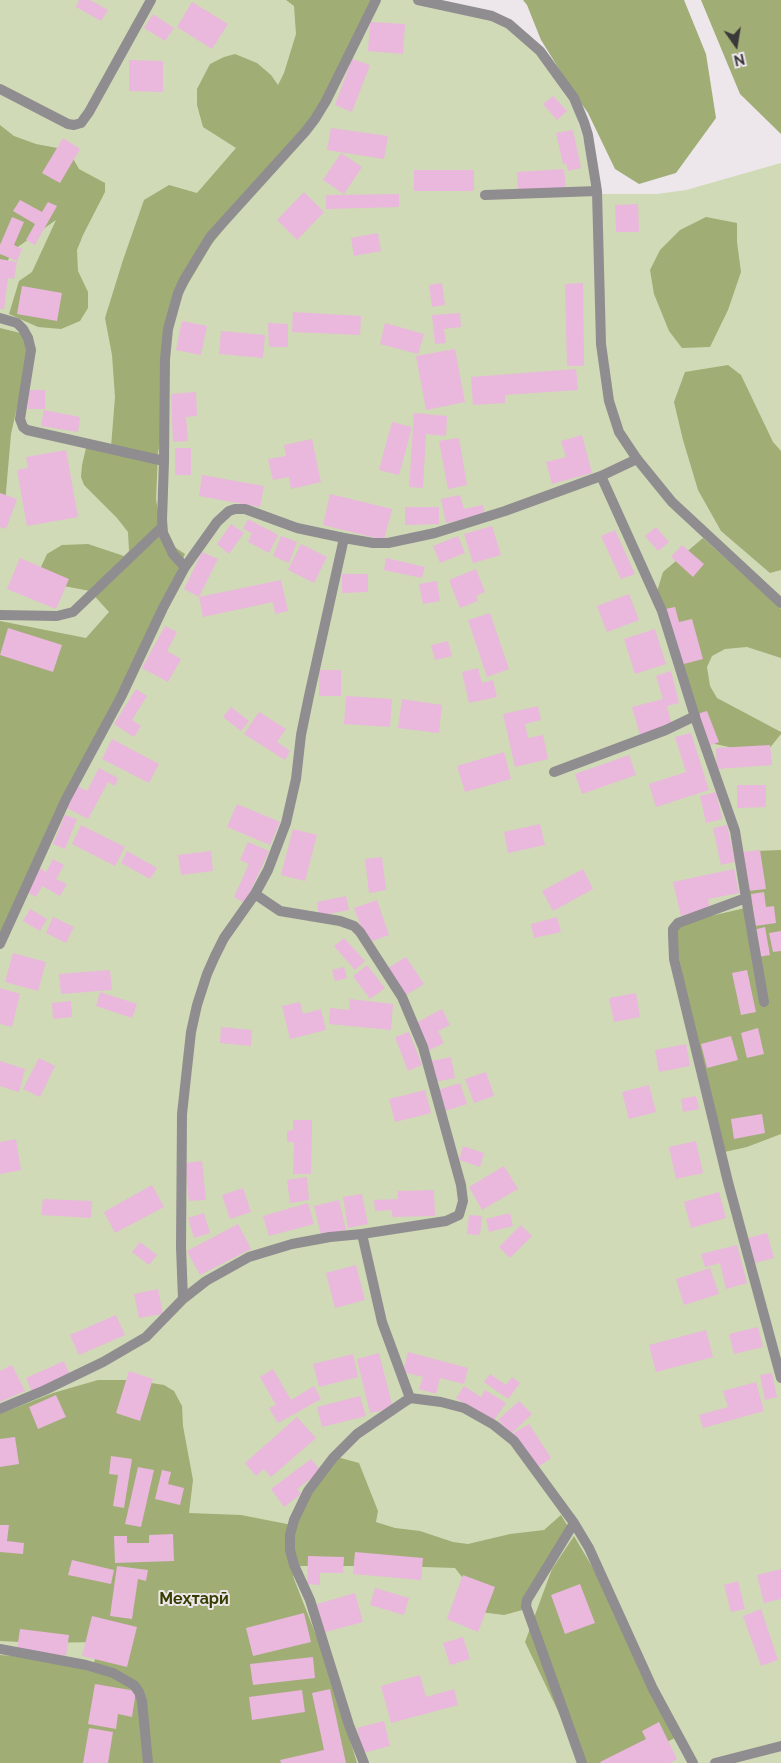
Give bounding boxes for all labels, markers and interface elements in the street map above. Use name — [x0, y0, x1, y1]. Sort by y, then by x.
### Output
north arrow — [711, 20, 761, 70]
text: N — [732, 51, 746, 69]
district label: Меҳтарӣ — [159, 1589, 229, 1609]

